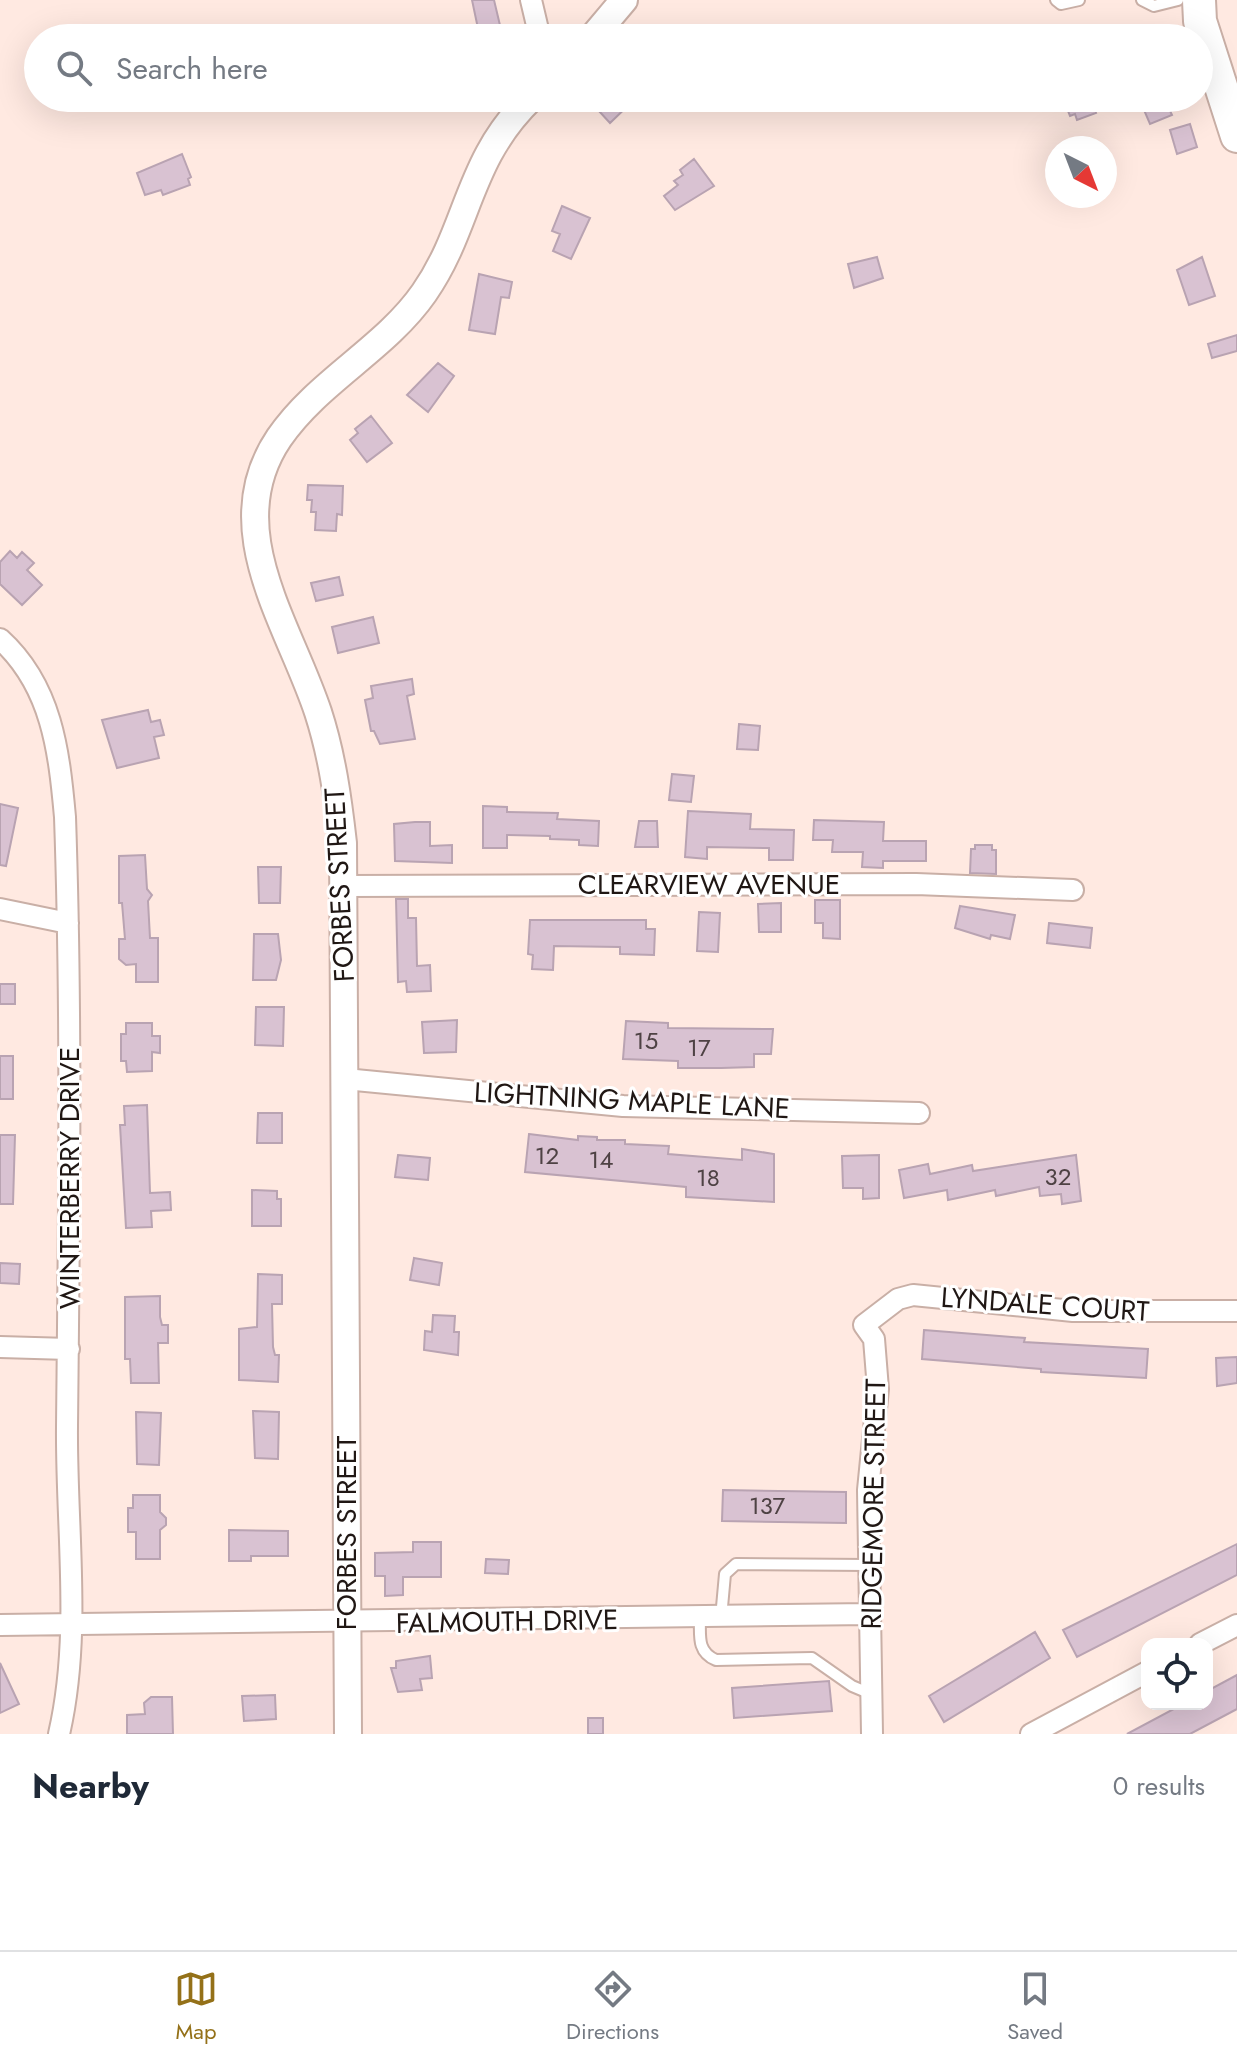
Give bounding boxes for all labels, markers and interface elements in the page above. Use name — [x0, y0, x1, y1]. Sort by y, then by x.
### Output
search box — [24, 24, 1213, 112]
icon: search — [52, 46, 96, 90]
text: Search here — [116, 47, 268, 90]
north arrow — [1045, 136, 1117, 208]
street label: FORBES STREET — [314, 787, 365, 983]
street label: CLEARVIEW AVENUE — [578, 864, 840, 905]
house number: 15 — [634, 1023, 658, 1058]
house number: 17 — [687, 1030, 711, 1065]
street label: WINTERBERRY DRIVE — [49, 1047, 90, 1309]
street label: LIGHTNING MAPLE LANE — [473, 1072, 791, 1129]
house number: 12 — [535, 1138, 559, 1173]
house number: 14 — [589, 1142, 613, 1177]
house number: 32 — [1045, 1159, 1071, 1194]
house number: 18 — [696, 1160, 720, 1195]
street label: LYNDALE COURT — [939, 1277, 1150, 1332]
street label: RIDGEMORE STREET — [851, 1378, 896, 1630]
street label: FORBES STREET — [326, 1436, 367, 1630]
house number: 137 — [749, 1488, 785, 1523]
street label: FALMOUTH DRIVE — [395, 1599, 619, 1644]
map controls — [1141, 1638, 1213, 1710]
button: locate — [1141, 1638, 1213, 1710]
text: Nearby — [32, 1762, 149, 1811]
text: 0 results — [1113, 1767, 1205, 1805]
tab: Map — [174, 1967, 218, 2047]
tab: Directions — [566, 1967, 659, 2047]
tab: Saved — [1007, 1967, 1063, 2047]

